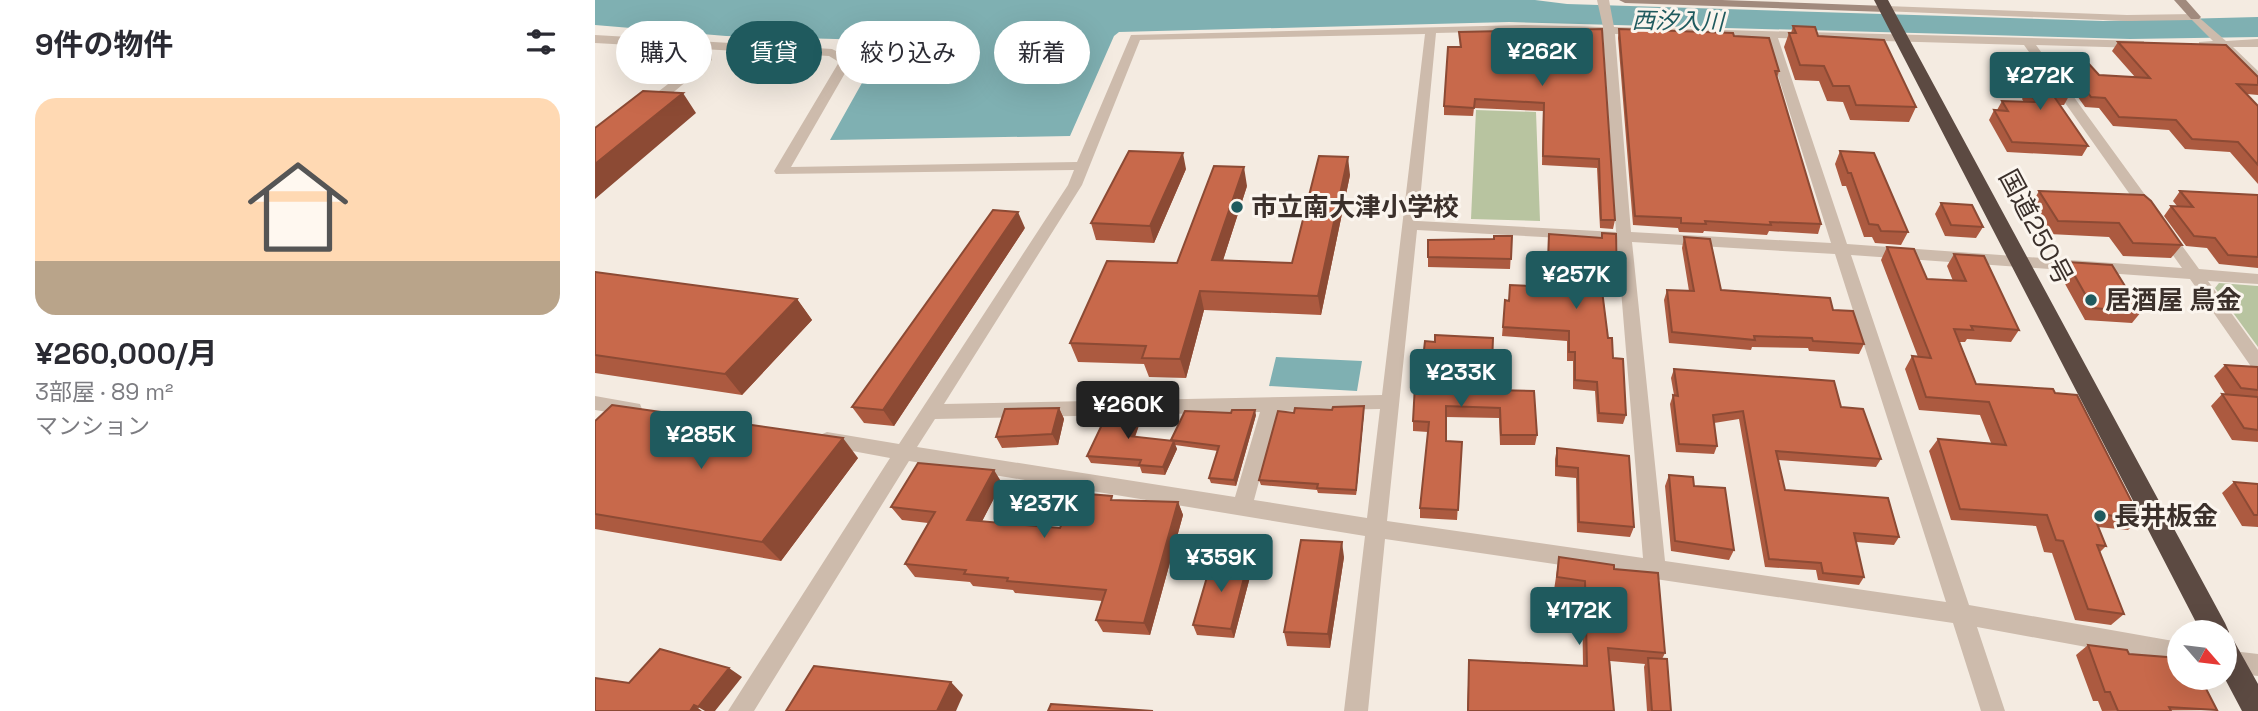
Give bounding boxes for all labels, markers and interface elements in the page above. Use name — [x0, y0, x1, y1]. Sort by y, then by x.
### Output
water label: 西汐入川 — [1632, 5, 1727, 37]
chip: 購入 — [616, 21, 712, 84]
chip: 賃貸 — [726, 21, 822, 84]
chip: 絞り込み — [836, 21, 980, 84]
chip: 新着 — [994, 21, 1090, 84]
icon: filters — [522, 23, 560, 61]
text: 9件の物件 — [35, 25, 174, 64]
pin: ¥262K — [1493, 28, 1591, 88]
text: ¥262K — [1507, 36, 1577, 66]
pin: ¥272K — [1991, 52, 2089, 112]
text: ¥272K — [2006, 60, 2074, 90]
icon: home — [235, 144, 361, 270]
street label: 国道250号 — [1991, 163, 2081, 291]
place label: 市立南大津小学校 — [1251, 190, 1459, 224]
marker: 市立南大津小学校 — [1229, 199, 1245, 215]
pin: ¥257K — [1527, 252, 1625, 311]
text: ¥257K — [1542, 259, 1610, 289]
place label: 居酒屋 鳥金 — [2105, 283, 2242, 317]
marker: 居酒屋 鳥金 — [2083, 292, 2099, 308]
text: ¥260,000/月 — [35, 334, 217, 373]
pin: ¥233K — [1412, 350, 1510, 409]
text: ¥233K — [1426, 357, 1496, 387]
text: 3部屋 · 89 m² — [35, 377, 174, 407]
pin: ¥260K — [1079, 382, 1177, 441]
text: ¥260K — [1092, 389, 1164, 419]
text: マンション — [35, 411, 150, 441]
pin: ¥285K — [652, 412, 750, 471]
text: ¥285K — [666, 419, 736, 449]
pin: ¥237K — [995, 480, 1093, 540]
text: ¥237K — [1009, 488, 1079, 518]
place label: 長井板金 — [2114, 499, 2218, 533]
marker: 長井板金 — [2092, 508, 2108, 524]
pin: ¥359K — [1172, 534, 1270, 594]
text: ¥359K — [1186, 542, 1256, 572]
pin: ¥172K — [1530, 588, 1628, 647]
text: ¥172K — [1546, 595, 1612, 625]
north arrow — [2167, 620, 2237, 690]
map controls — [2167, 620, 2237, 690]

